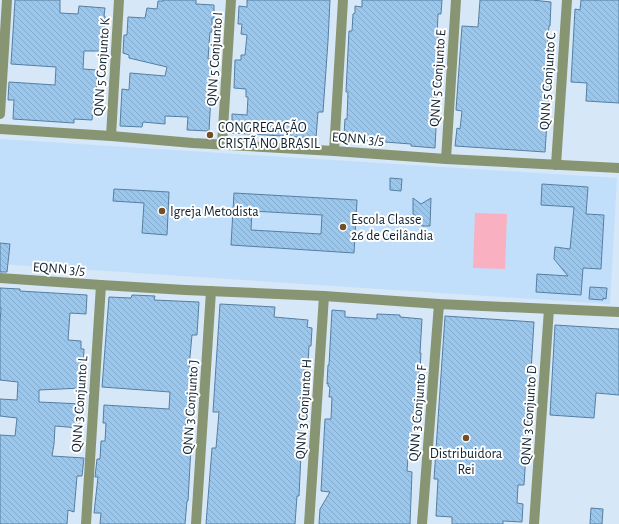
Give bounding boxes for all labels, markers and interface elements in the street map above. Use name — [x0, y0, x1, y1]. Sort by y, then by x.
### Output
street label: QNN 5 Conjunto I — [205, 11, 225, 107]
street label: QNN 5 Conjunto K — [92, 17, 112, 117]
street label: QNN 5 Conjunto E — [428, 29, 448, 127]
street label: QNN 5 Conjunto C — [538, 32, 558, 131]
place label: CONGREGAÇÃO CRISTÃ NO BRASIL — [218, 119, 320, 151]
marker: CONGREGAÇÃO CRISTÃ NO BRASIL — [205, 130, 215, 140]
street label: EQNN 3/5 — [331, 130, 385, 148]
place label: Igreja Metodista — [170, 205, 259, 219]
marker: Igreja Metodista — [157, 206, 167, 216]
place label: Escola Classe 26 de Ceilândia — [351, 213, 434, 243]
marker: Escola Classe 26 de Ceilândia — [338, 222, 348, 232]
street label: EQNN 3/5 — [32, 260, 86, 278]
street label: QNN 3 Conjunto L — [70, 355, 90, 453]
street label: QNN 3 Conjunto J — [181, 359, 201, 455]
street label: QNN 3 Conjunto H — [294, 359, 314, 460]
street label: QNN 3 Conjunto F — [407, 363, 429, 462]
street label: QNN 3 Conjunto D — [519, 365, 539, 465]
marker: Distribuidora Rei — [461, 433, 471, 443]
place label: Distribuidora Rei — [430, 447, 503, 477]

